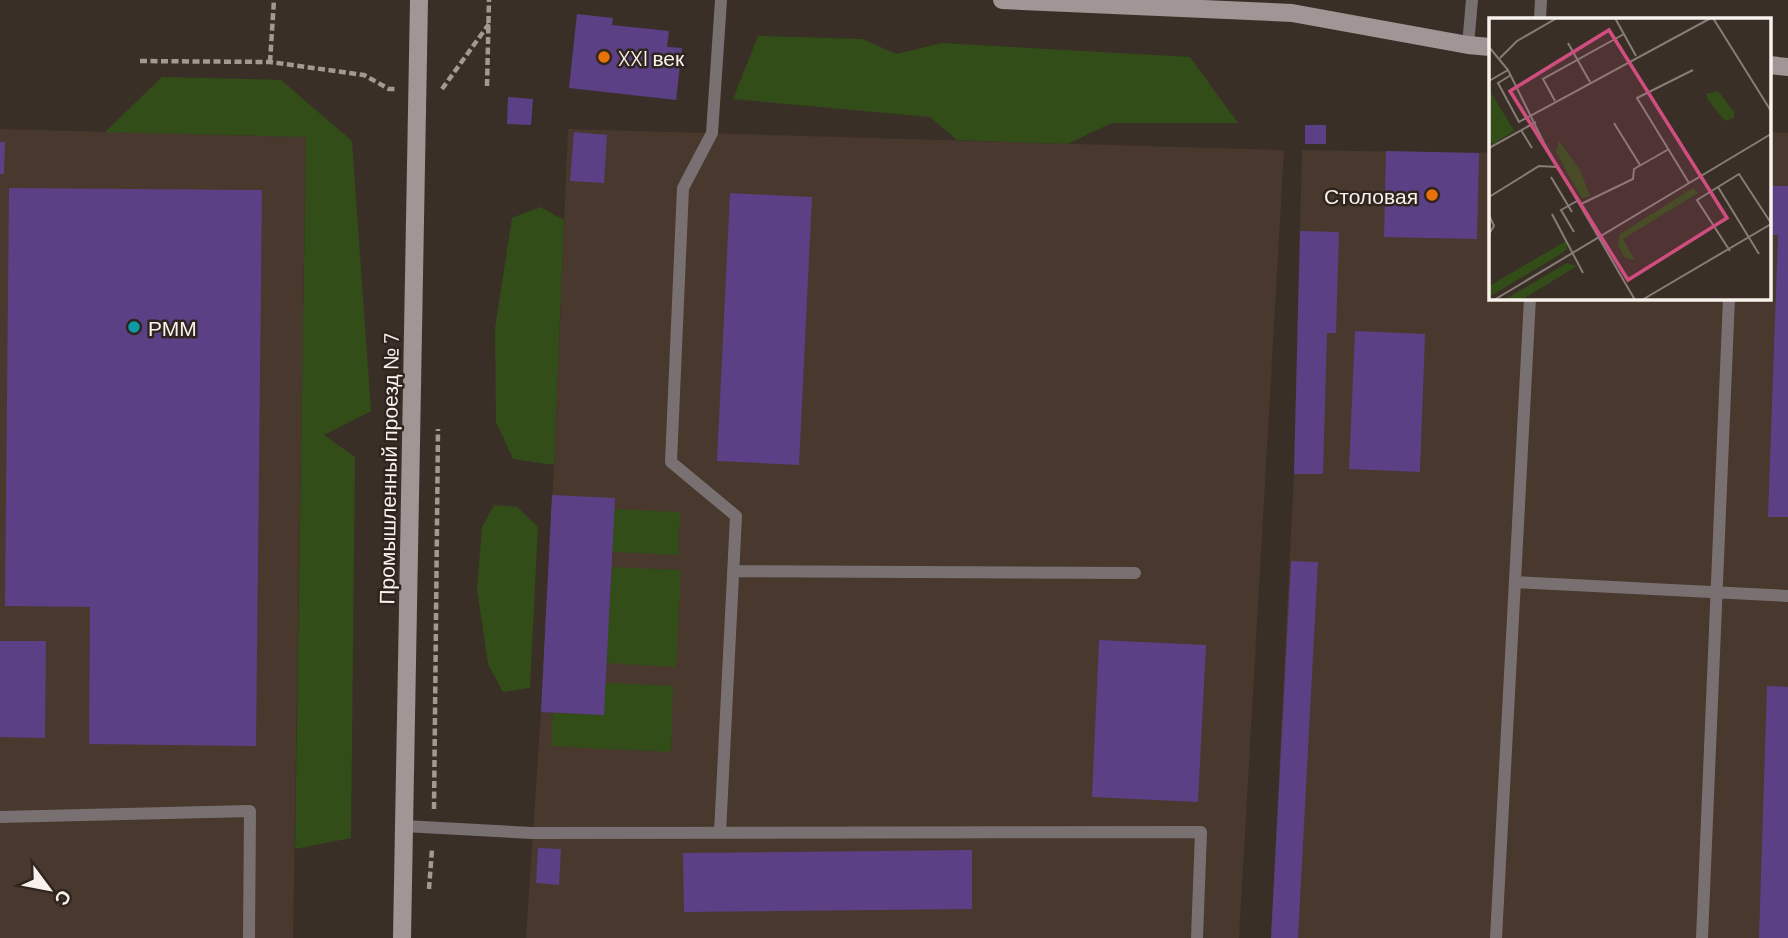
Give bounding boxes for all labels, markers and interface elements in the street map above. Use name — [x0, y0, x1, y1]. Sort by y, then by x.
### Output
inset map — [1489, 18, 1770, 299]
place label: XXI век — [618, 45, 685, 70]
marker: XXI век — [596, 49, 612, 65]
place label: Столовая — [1324, 183, 1418, 208]
marker: Столовая — [1424, 187, 1440, 203]
place label: РММ — [148, 315, 197, 340]
marker: РММ — [126, 319, 142, 335]
street label: Промышленный проезд № 7 — [373, 333, 403, 605]
north arrow — [14, 854, 84, 924]
text: С — [50, 886, 77, 910]

